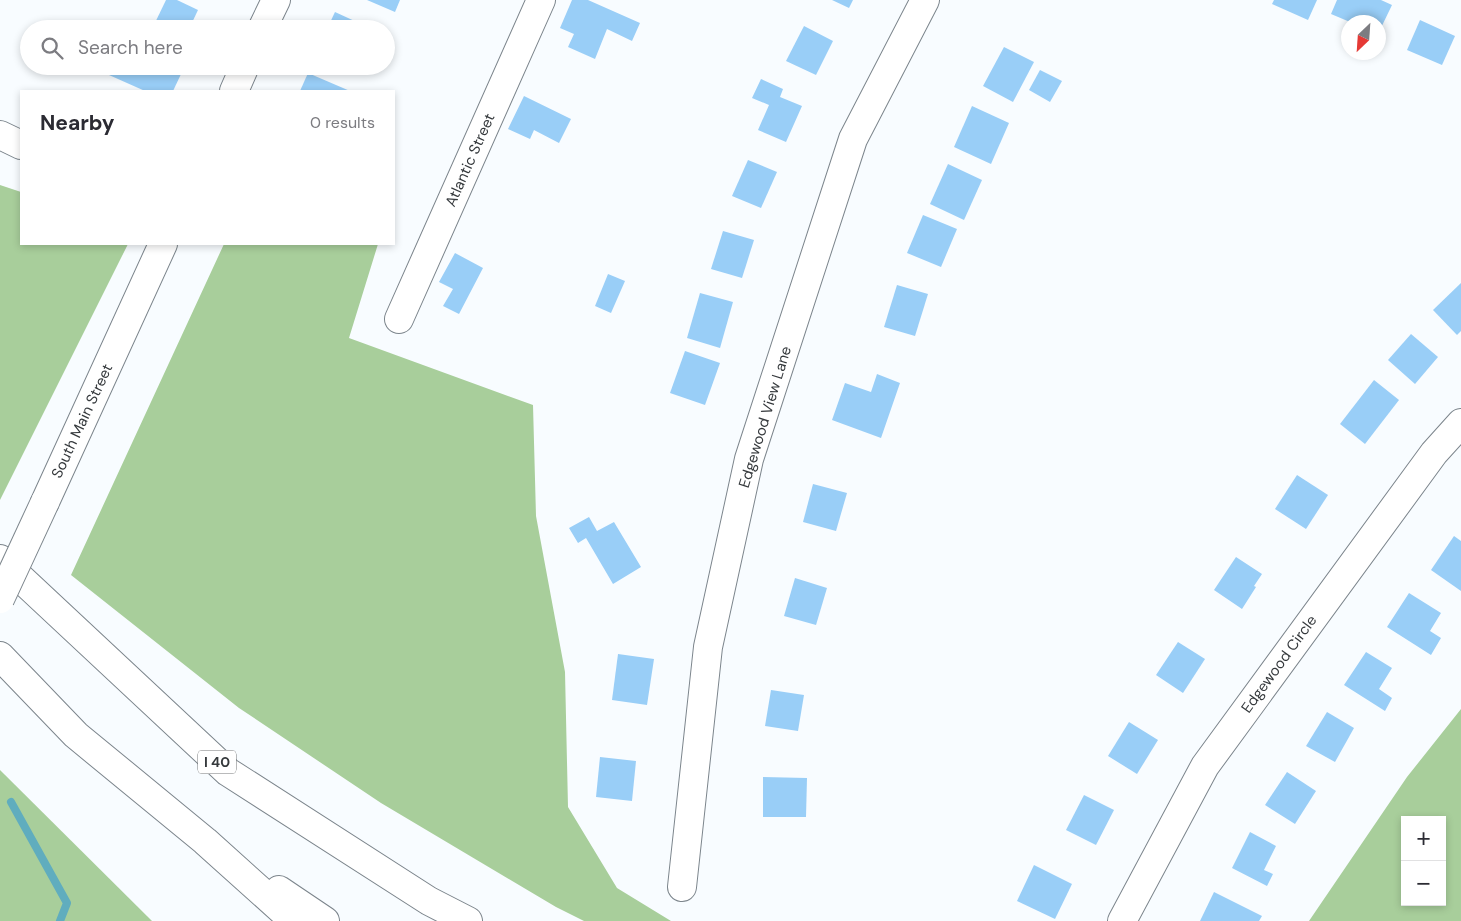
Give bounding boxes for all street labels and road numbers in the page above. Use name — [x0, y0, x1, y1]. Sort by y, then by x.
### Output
street label: Atlantic Street — [441, 110, 499, 210]
street label: Edgewood View Lane — [734, 344, 796, 490]
street label: South Main Street — [47, 360, 117, 481]
street label: Edgewood Circle — [1237, 611, 1321, 717]
road number: I 40 — [198, 750, 236, 774]

